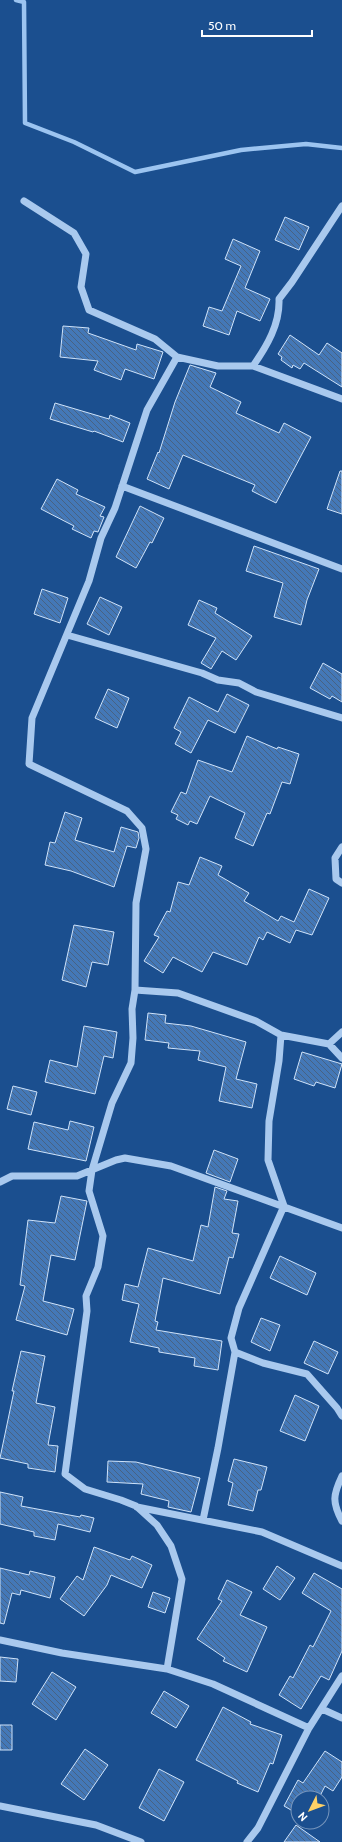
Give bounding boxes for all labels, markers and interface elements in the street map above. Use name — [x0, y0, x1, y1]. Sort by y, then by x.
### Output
scale bar — [202, 12, 312, 38]
text: 50 m — [208, 18, 236, 33]
north arrow — [290, 1790, 330, 1830]
text: N — [295, 1809, 310, 1824]

